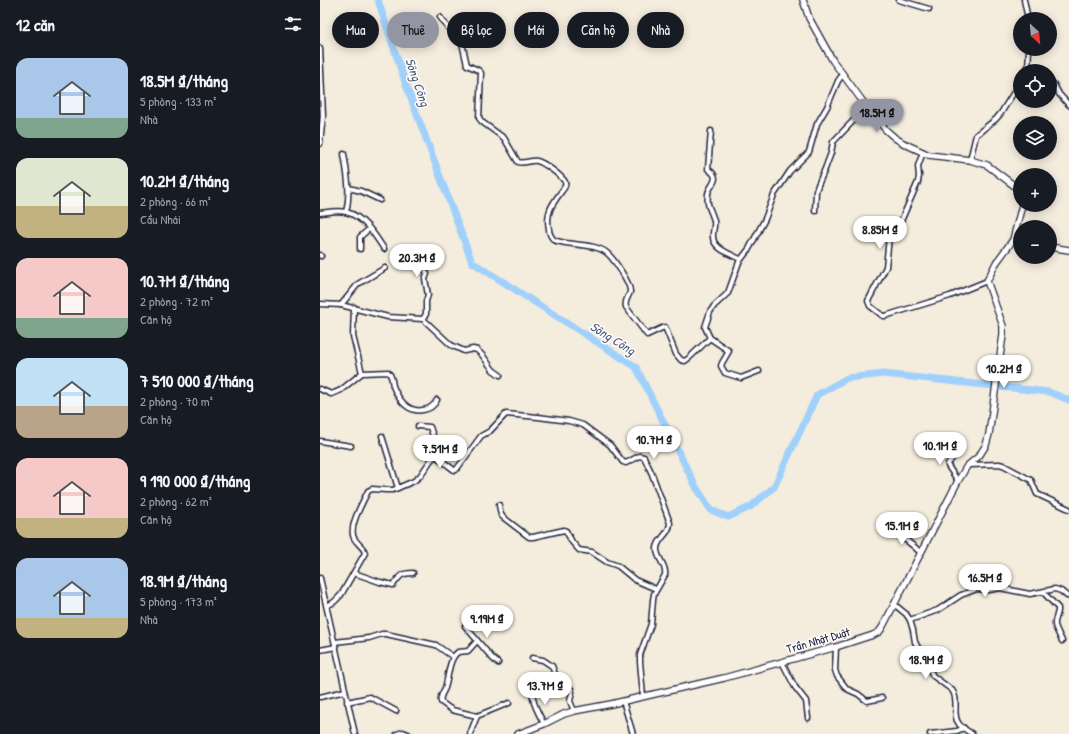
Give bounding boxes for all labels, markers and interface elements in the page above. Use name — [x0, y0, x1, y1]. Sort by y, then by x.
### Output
chip: Mua — [332, 12, 379, 48]
chip: Thuê — [387, 12, 439, 48]
chip: Bộ lọc — [447, 12, 506, 48]
chip: Mới — [514, 12, 559, 48]
chip: Căn hộ — [567, 12, 629, 48]
chip: Nhà — [637, 12, 684, 48]
north arrow — [1013, 12, 1057, 56]
map controls — [1013, 12, 1057, 264]
text: 12 căn — [16, 13, 55, 36]
icon: filters — [282, 13, 304, 35]
water label: Sông Công — [400, 55, 435, 110]
button: locate — [1013, 64, 1057, 108]
text: 18.5M ₫/tháng — [140, 69, 228, 92]
icon: home — [48, 74, 96, 122]
text: 5 phòng · 133 m² — [140, 92, 216, 110]
pin: 18.5M ₫ — [840, 99, 914, 133]
text: 18.5M ₫ — [859, 103, 895, 121]
text: Nhà — [140, 110, 157, 128]
button: layers — [1013, 116, 1057, 160]
button: + — [1013, 168, 1057, 212]
text: 10.2M ₫/tháng — [140, 169, 229, 192]
icon: home — [48, 174, 96, 222]
text: 2 phòng · 66 m² — [140, 192, 211, 210]
text: Cầu Nhái — [140, 210, 181, 228]
pin: 8.85M ₫ — [843, 216, 917, 250]
text: 8.85M ₫ — [862, 220, 898, 238]
button: − — [1013, 220, 1057, 264]
pin: 20.3M ₫ — [380, 244, 454, 278]
text: 20.3M ₫ — [399, 248, 435, 266]
text: 10.7M ₫/tháng — [140, 269, 229, 292]
icon: home — [48, 274, 96, 322]
text: 2 phòng · 72 m² — [140, 292, 213, 310]
text: Căn hộ — [140, 310, 172, 328]
water label: Sông Công — [587, 317, 640, 360]
pin: 10.2M ₫ — [967, 355, 1041, 389]
text: 10.2M ₫ — [986, 359, 1022, 377]
text: 7 510 000 ₫/tháng — [140, 369, 254, 392]
icon: home — [48, 374, 96, 422]
text: 2 phòng · 70 m² — [140, 392, 213, 410]
text: Căn hộ — [140, 410, 172, 428]
pin: 10.7M ₫ — [617, 426, 691, 460]
text: 10.7M ₫ — [636, 430, 672, 448]
pin: 10.1M ₫ — [903, 432, 977, 466]
pin: 7.51M ₫ — [403, 435, 477, 469]
text: 10.1M ₫ — [923, 436, 957, 454]
text: 7.51M ₫ — [422, 439, 458, 457]
text: 9 190 000 ₫/tháng — [140, 469, 250, 492]
icon: home — [48, 474, 96, 522]
text: 2 phòng · 62 m² — [140, 492, 212, 510]
text: Căn hộ — [140, 510, 172, 528]
pin: 15.1M ₫ — [865, 512, 939, 546]
text: 15.1M ₫ — [885, 516, 919, 534]
pin: 16.5M ₫ — [948, 564, 1022, 598]
text: 16.5M ₫ — [968, 568, 1002, 586]
text: 18.9M ₫/tháng — [140, 569, 227, 592]
icon: home — [48, 574, 96, 622]
text: 5 phòng · 173 m² — [140, 592, 217, 610]
pin: 9.19M ₫ — [450, 605, 524, 639]
text: 9.19M ₫ — [470, 609, 504, 627]
text: Nhà — [140, 610, 157, 628]
street label: Trần Nhật Duật — [784, 623, 853, 657]
pin: 18.9M ₫ — [889, 646, 963, 680]
text: 18.9M ₫ — [909, 650, 943, 668]
pin: 13.7M ₫ — [508, 672, 582, 706]
text: 13.7M ₫ — [527, 676, 563, 694]

